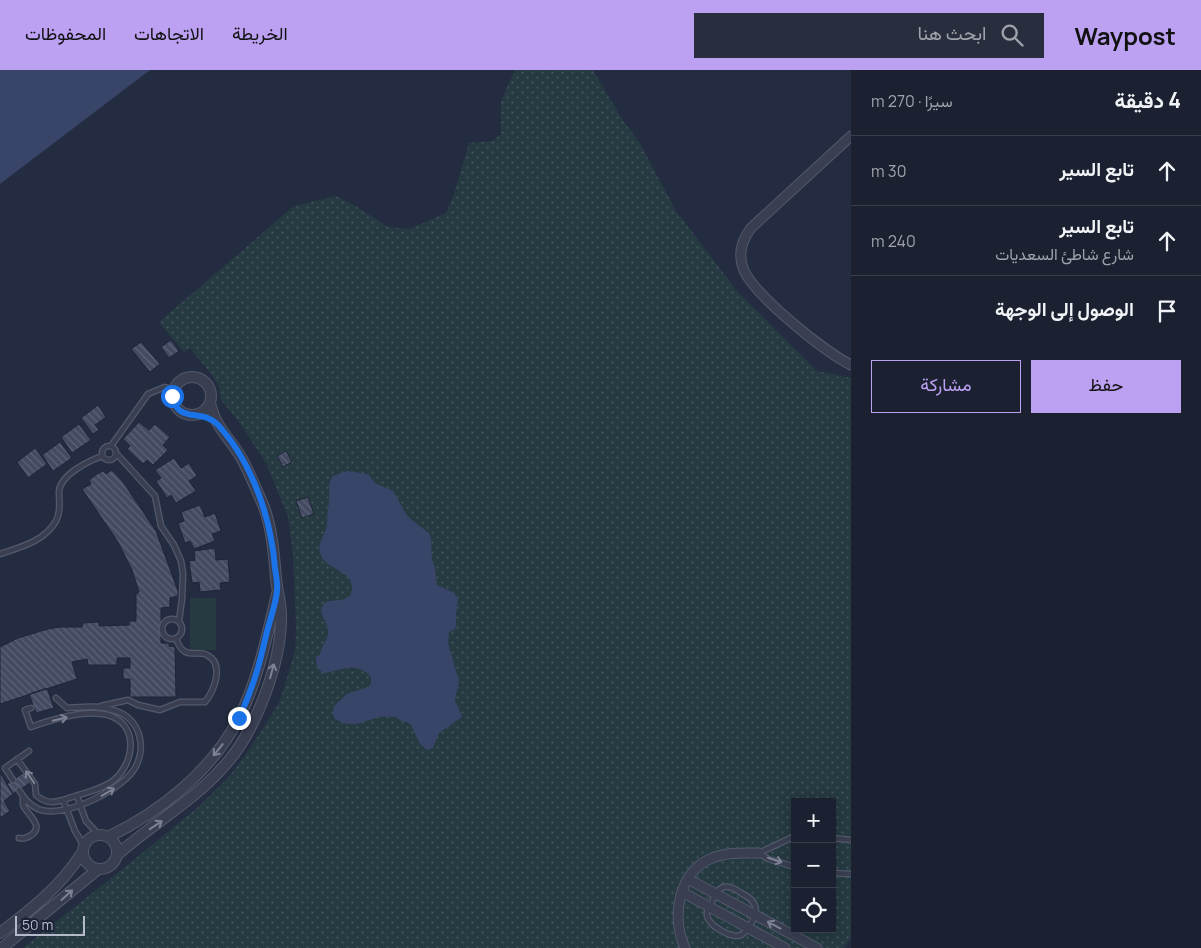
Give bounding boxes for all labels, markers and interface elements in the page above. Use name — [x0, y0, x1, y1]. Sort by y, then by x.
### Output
search box — [694, 13, 1044, 58]
text: Waypost — [1074, 19, 1176, 52]
text: ابحث هنا — [917, 20, 986, 46]
text: المحفوظات — [25, 21, 106, 45]
text: الاتجاهات — [134, 21, 204, 45]
text: الخريطة — [232, 21, 288, 45]
icon: search — [998, 21, 1026, 49]
text: 4 دقيقة — [1115, 86, 1181, 114]
text: سيرًا · 270 m — [871, 90, 953, 112]
text: تابع السير — [1059, 156, 1134, 182]
icon: ahead — [1153, 157, 1181, 185]
text: 30 m — [871, 160, 906, 182]
text: تابع السير — [1059, 213, 1134, 239]
icon: ahead — [1153, 227, 1181, 255]
text: 240 m — [871, 230, 916, 252]
text: شارع شاطئ السعديات — [995, 243, 1134, 265]
text: الوصول إلى الوجهة — [995, 296, 1134, 322]
icon: arrive — [1153, 297, 1181, 325]
button: مشاركة — [871, 360, 1021, 413]
button: حفظ — [1031, 360, 1181, 413]
route start — [161, 385, 184, 408]
one-way arrow — [267, 664, 277, 680]
route end — [228, 707, 251, 730]
one-way arrow — [52, 714, 68, 723]
one-way arrow — [213, 743, 224, 756]
one-way arrow — [25, 771, 35, 785]
one-way arrow — [101, 786, 115, 796]
map controls — [791, 798, 836, 933]
button: + — [791, 798, 836, 843]
one-way arrow — [148, 820, 162, 830]
button: − — [791, 843, 836, 888]
one-way arrow — [766, 856, 782, 866]
button: locate — [791, 888, 836, 933]
one-way arrow — [60, 889, 73, 901]
scale bar — [15, 913, 85, 936]
text: 50 m — [22, 915, 53, 934]
one-way arrow — [767, 920, 782, 929]

